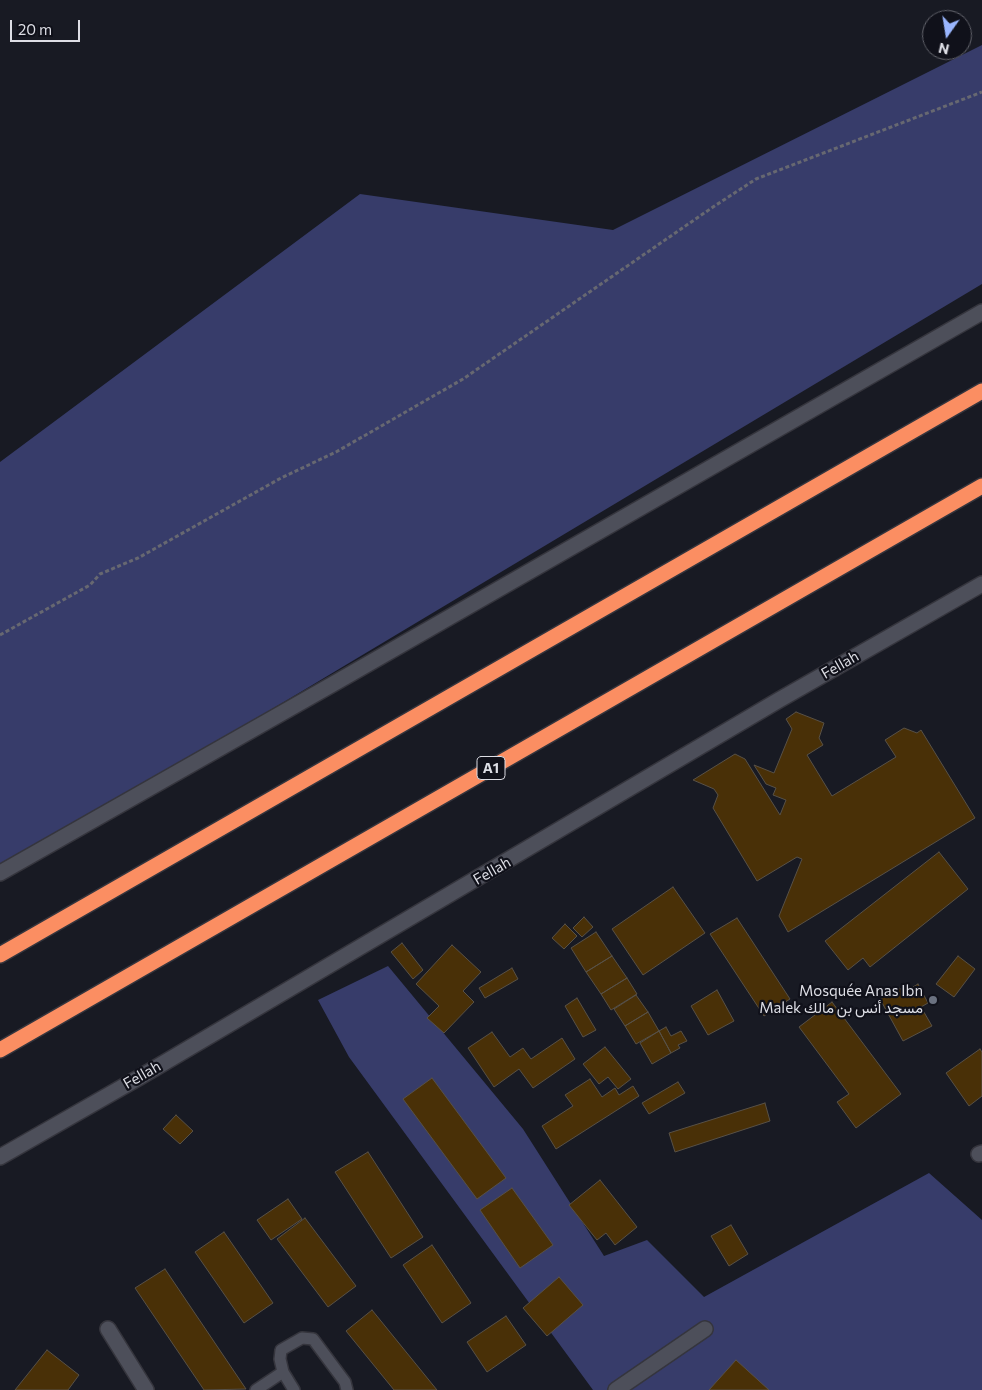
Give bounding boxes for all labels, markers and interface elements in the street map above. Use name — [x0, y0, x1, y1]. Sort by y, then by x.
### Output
scale bar — [12, 10, 82, 42]
north arrow — [922, 10, 972, 60]
text: 20 m — [18, 20, 52, 38]
text: N — [937, 40, 951, 59]
street label: Fellah — [818, 647, 862, 683]
road number: A1 — [477, 756, 505, 780]
street label: Fellah — [470, 853, 514, 889]
place label: Mosquée Anas Ibn Malek مسجد أنس بن مالك — [759, 982, 923, 1017]
marker: Mosquée Anas Ibn Malek مسجد أنس بن مالك — [927, 994, 939, 1006]
street label: Fellah — [120, 1057, 164, 1093]

